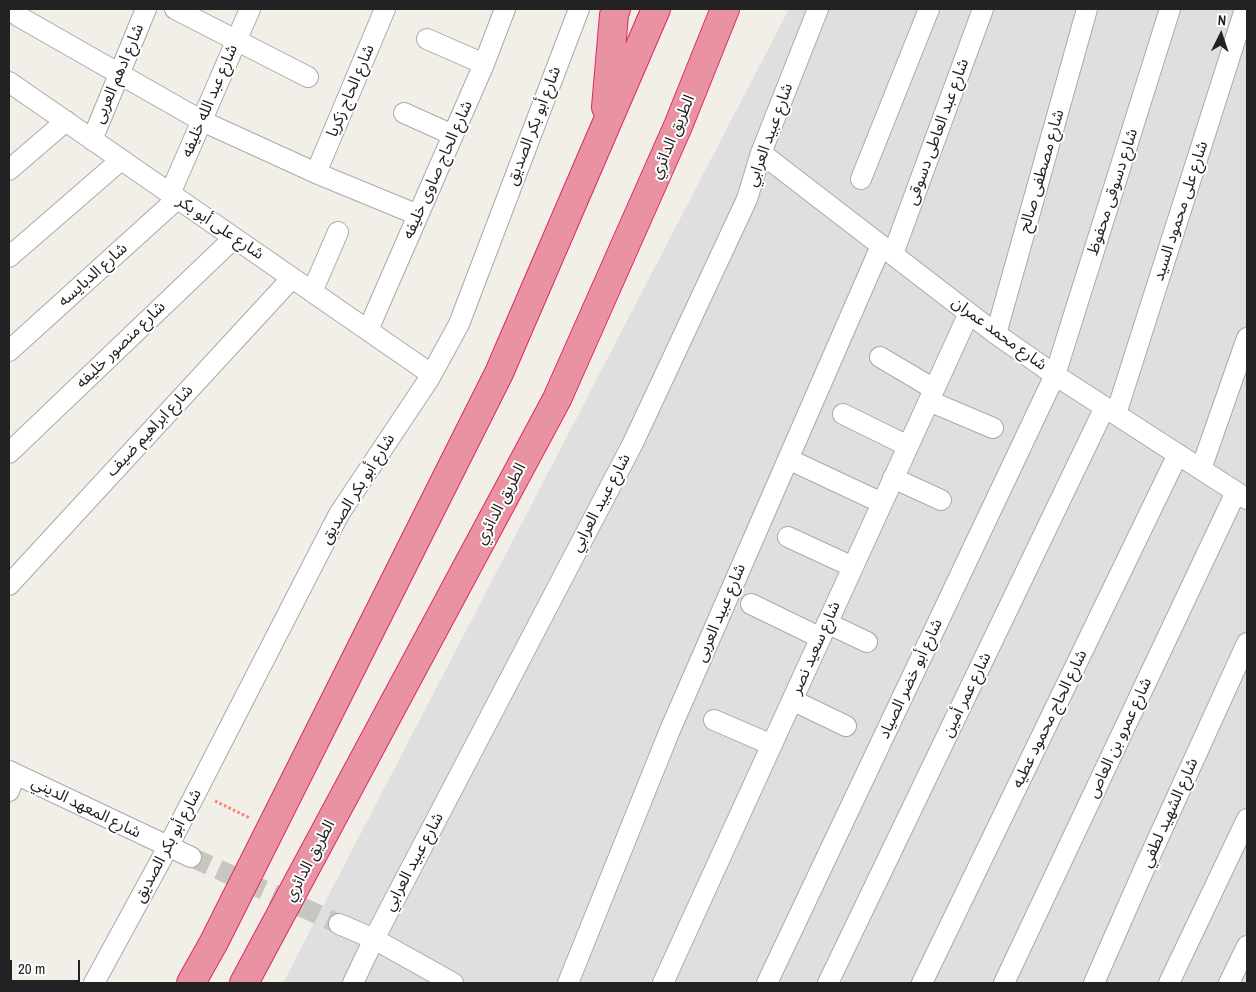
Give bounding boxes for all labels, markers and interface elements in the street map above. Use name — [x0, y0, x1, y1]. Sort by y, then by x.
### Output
north arrow — [1196, 10, 1246, 60]
text: N — [1217, 11, 1227, 29]
street label: شارع ادهم العربى — [89, 21, 149, 127]
street label: شارع عبد الله خليفه — [178, 42, 242, 160]
street label: شارع الحاج زكريا — [323, 42, 379, 140]
street label: شارع عبد العاطى دسوقى — [903, 56, 973, 208]
street label: شارع أبو بكر الصديق — [502, 64, 566, 188]
street label: شارع عبيد العرابي — [742, 81, 798, 189]
street label: الطريق الدائري — [647, 92, 699, 182]
street label: شارع الحاج صاوى خليفه — [399, 98, 477, 242]
street label: شارع مصطفى صالح — [1015, 107, 1069, 235]
street label: شارع دسوقى محفوظ — [1084, 126, 1142, 258]
street label: شارع على محمود السيد — [1149, 139, 1213, 283]
street label: شارع على أبو بكر — [173, 192, 267, 264]
street label: شارع الدبايسه — [54, 239, 132, 311]
street label: شارع محمد عمران — [948, 293, 1050, 375]
street label: شارع منصور خليفه — [72, 298, 170, 392]
street label: شارع ابراهيم ضيف — [103, 381, 197, 481]
street label: شارع أبو بكر الصديق — [317, 431, 399, 547]
street label: شارع عبيد العرابي — [567, 451, 635, 555]
street label: الطريق الدائري — [471, 460, 531, 548]
street label: شارع عبيد العربى — [692, 561, 750, 665]
street label: شارع سعيد نصر — [787, 599, 845, 697]
street label: شارع أبو خضر الصياد — [875, 616, 947, 742]
street label: شارع الحاج محمود عطيه — [1008, 647, 1092, 791]
street label: شارع عمر أمين — [938, 649, 996, 741]
street label: شارع عمرو بن العاص — [1084, 675, 1156, 801]
street label: شارع الشهيد لطفي — [1137, 755, 1203, 871]
street label: شارع المعهد الديني — [28, 773, 144, 843]
street label: شارع أبو بكر الصديق — [130, 786, 206, 906]
street label: شارع عبيد العرابي — [380, 810, 448, 914]
street label: الطريق الدائري — [280, 817, 340, 905]
scale bar — [12, 950, 82, 982]
text: 20 m — [18, 958, 45, 979]

